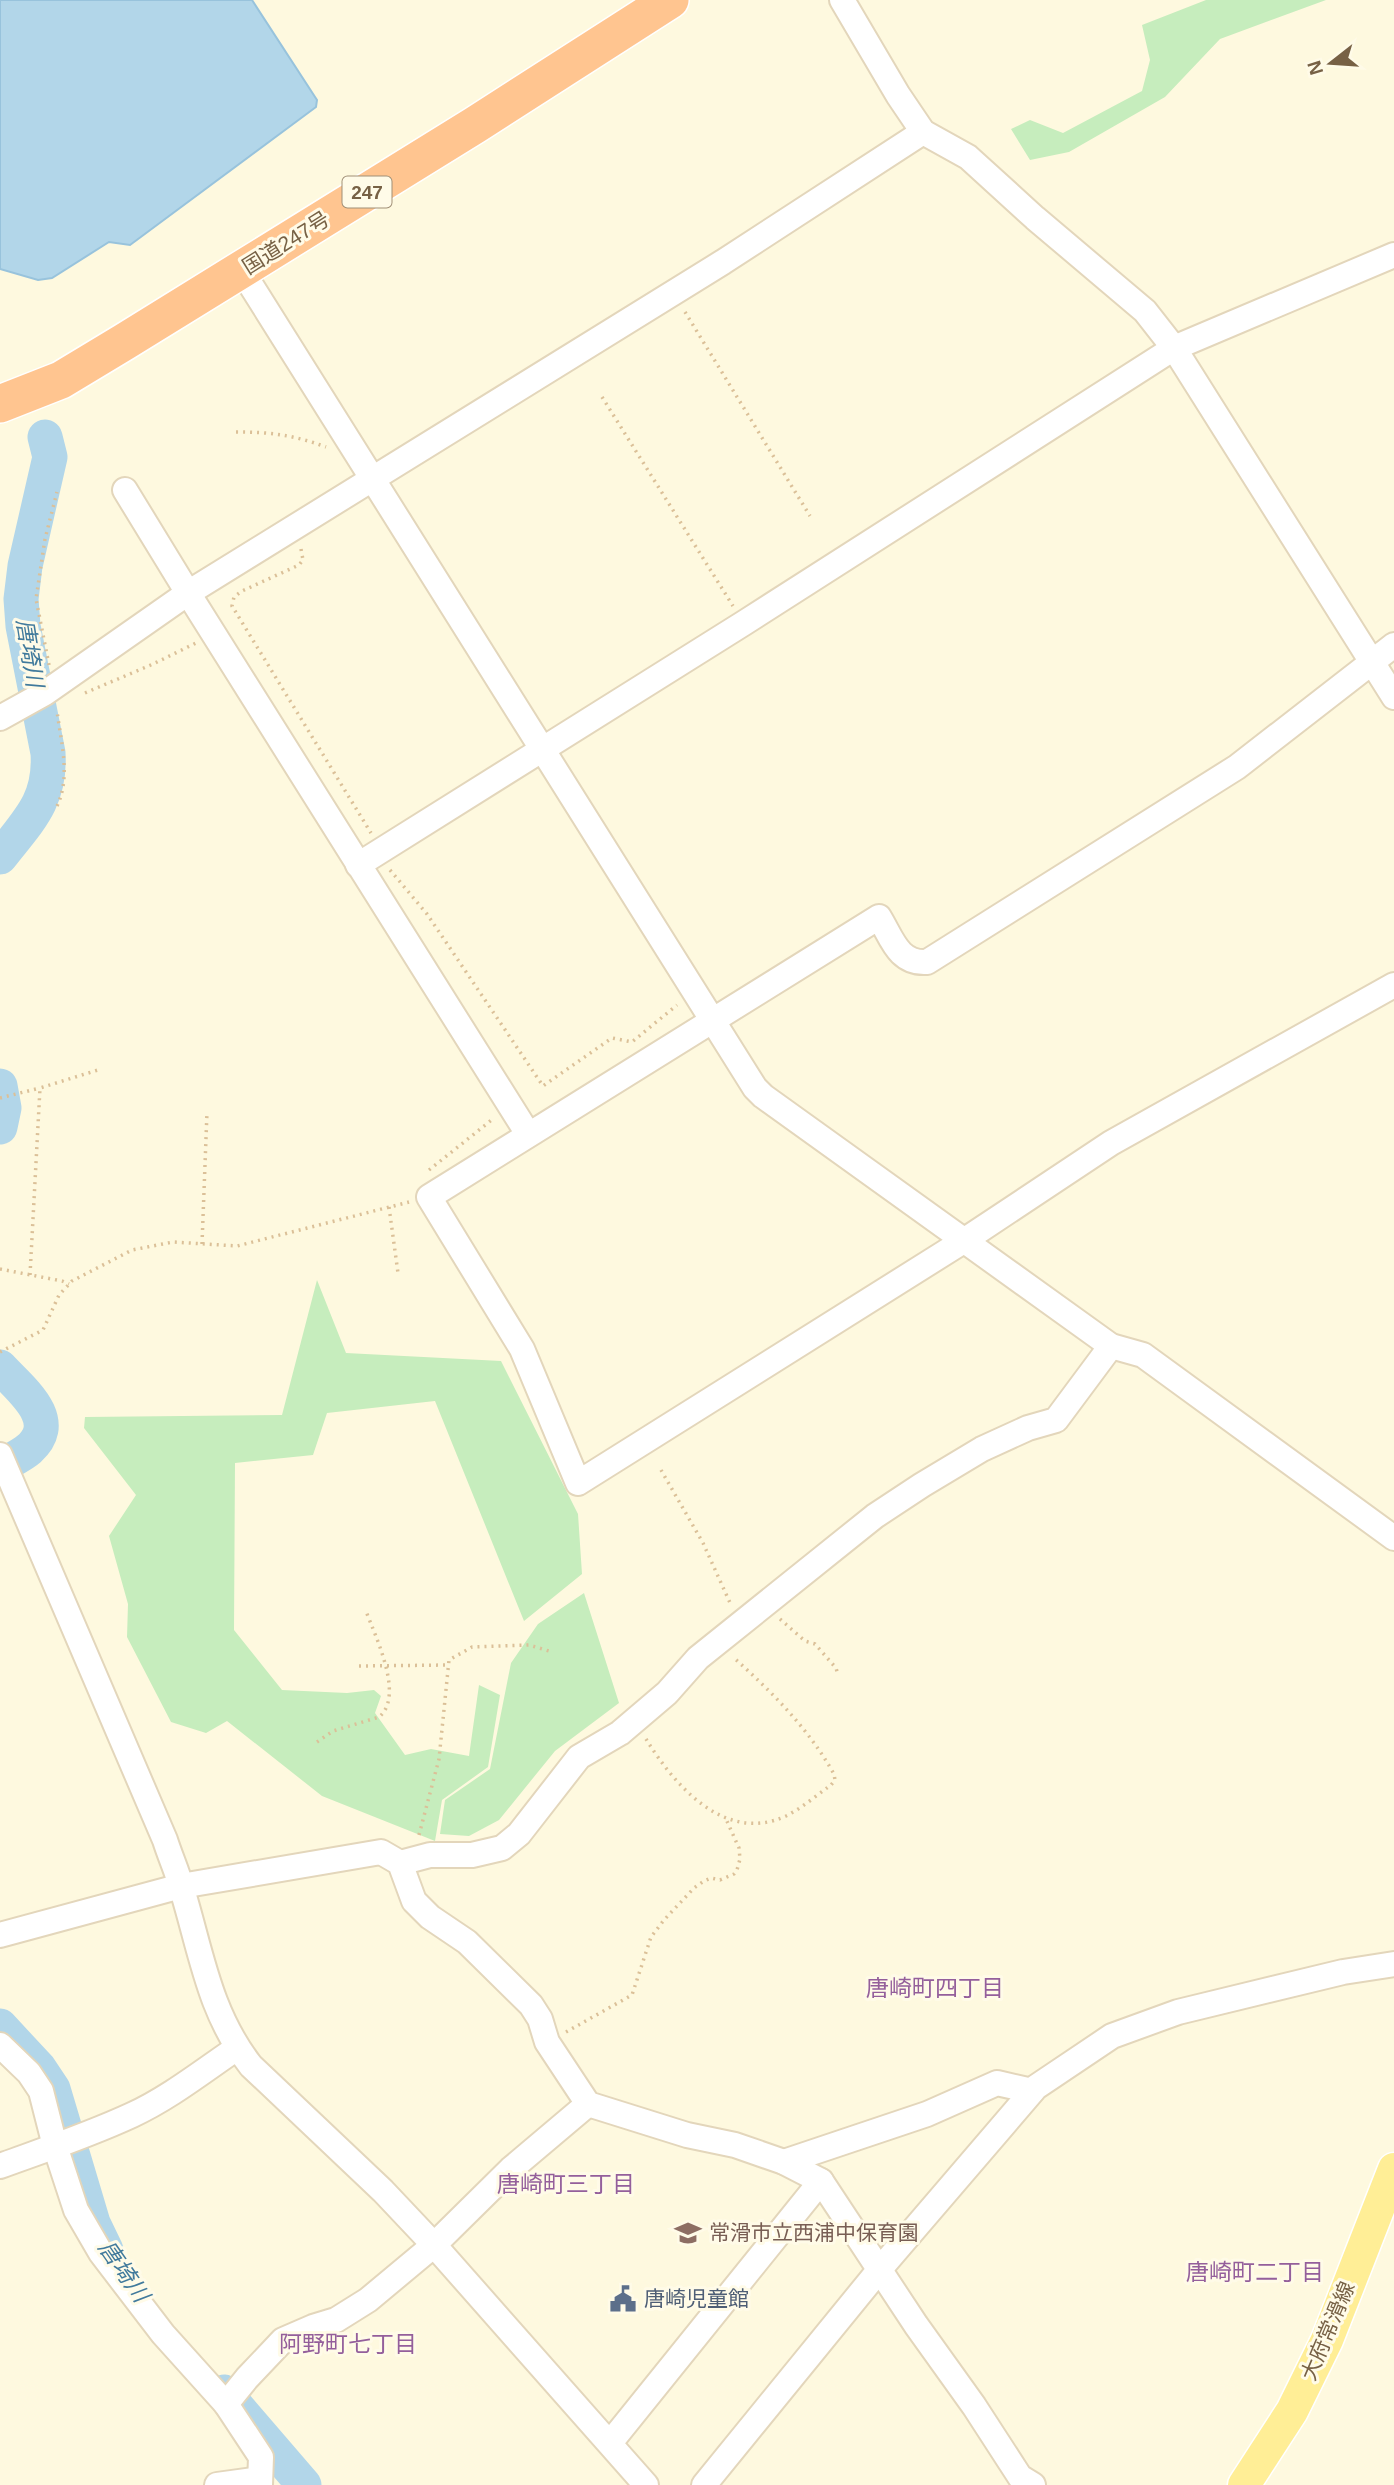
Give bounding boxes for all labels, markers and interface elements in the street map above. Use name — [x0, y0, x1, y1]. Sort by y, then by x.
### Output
north arrow — [1296, 28, 1366, 98]
text: N — [1303, 58, 1327, 77]
road number: 247 — [342, 176, 392, 208]
street label: 国道247号 — [238, 207, 333, 278]
water label: 唐埼川 — [12, 617, 49, 692]
district label: 唐崎町四丁目 — [866, 1975, 1004, 2001]
district label: 唐崎町三丁目 — [497, 2171, 635, 2197]
school or university icon: 常滑市立西浦中保育園 — [673, 2218, 703, 2248]
place label: 常滑市立西浦中保育園 — [709, 2221, 919, 2244]
water label: 唐埼川 — [94, 2235, 156, 2309]
district label: 唐崎町二丁目 — [1186, 2259, 1324, 2285]
street label: 大府常滑線 — [1296, 2278, 1359, 2384]
public building icon: 唐崎児童館 — [608, 2284, 638, 2314]
place label: 唐崎児童館 — [644, 2287, 749, 2310]
district label: 阿野町七丁目 — [279, 2331, 417, 2357]

